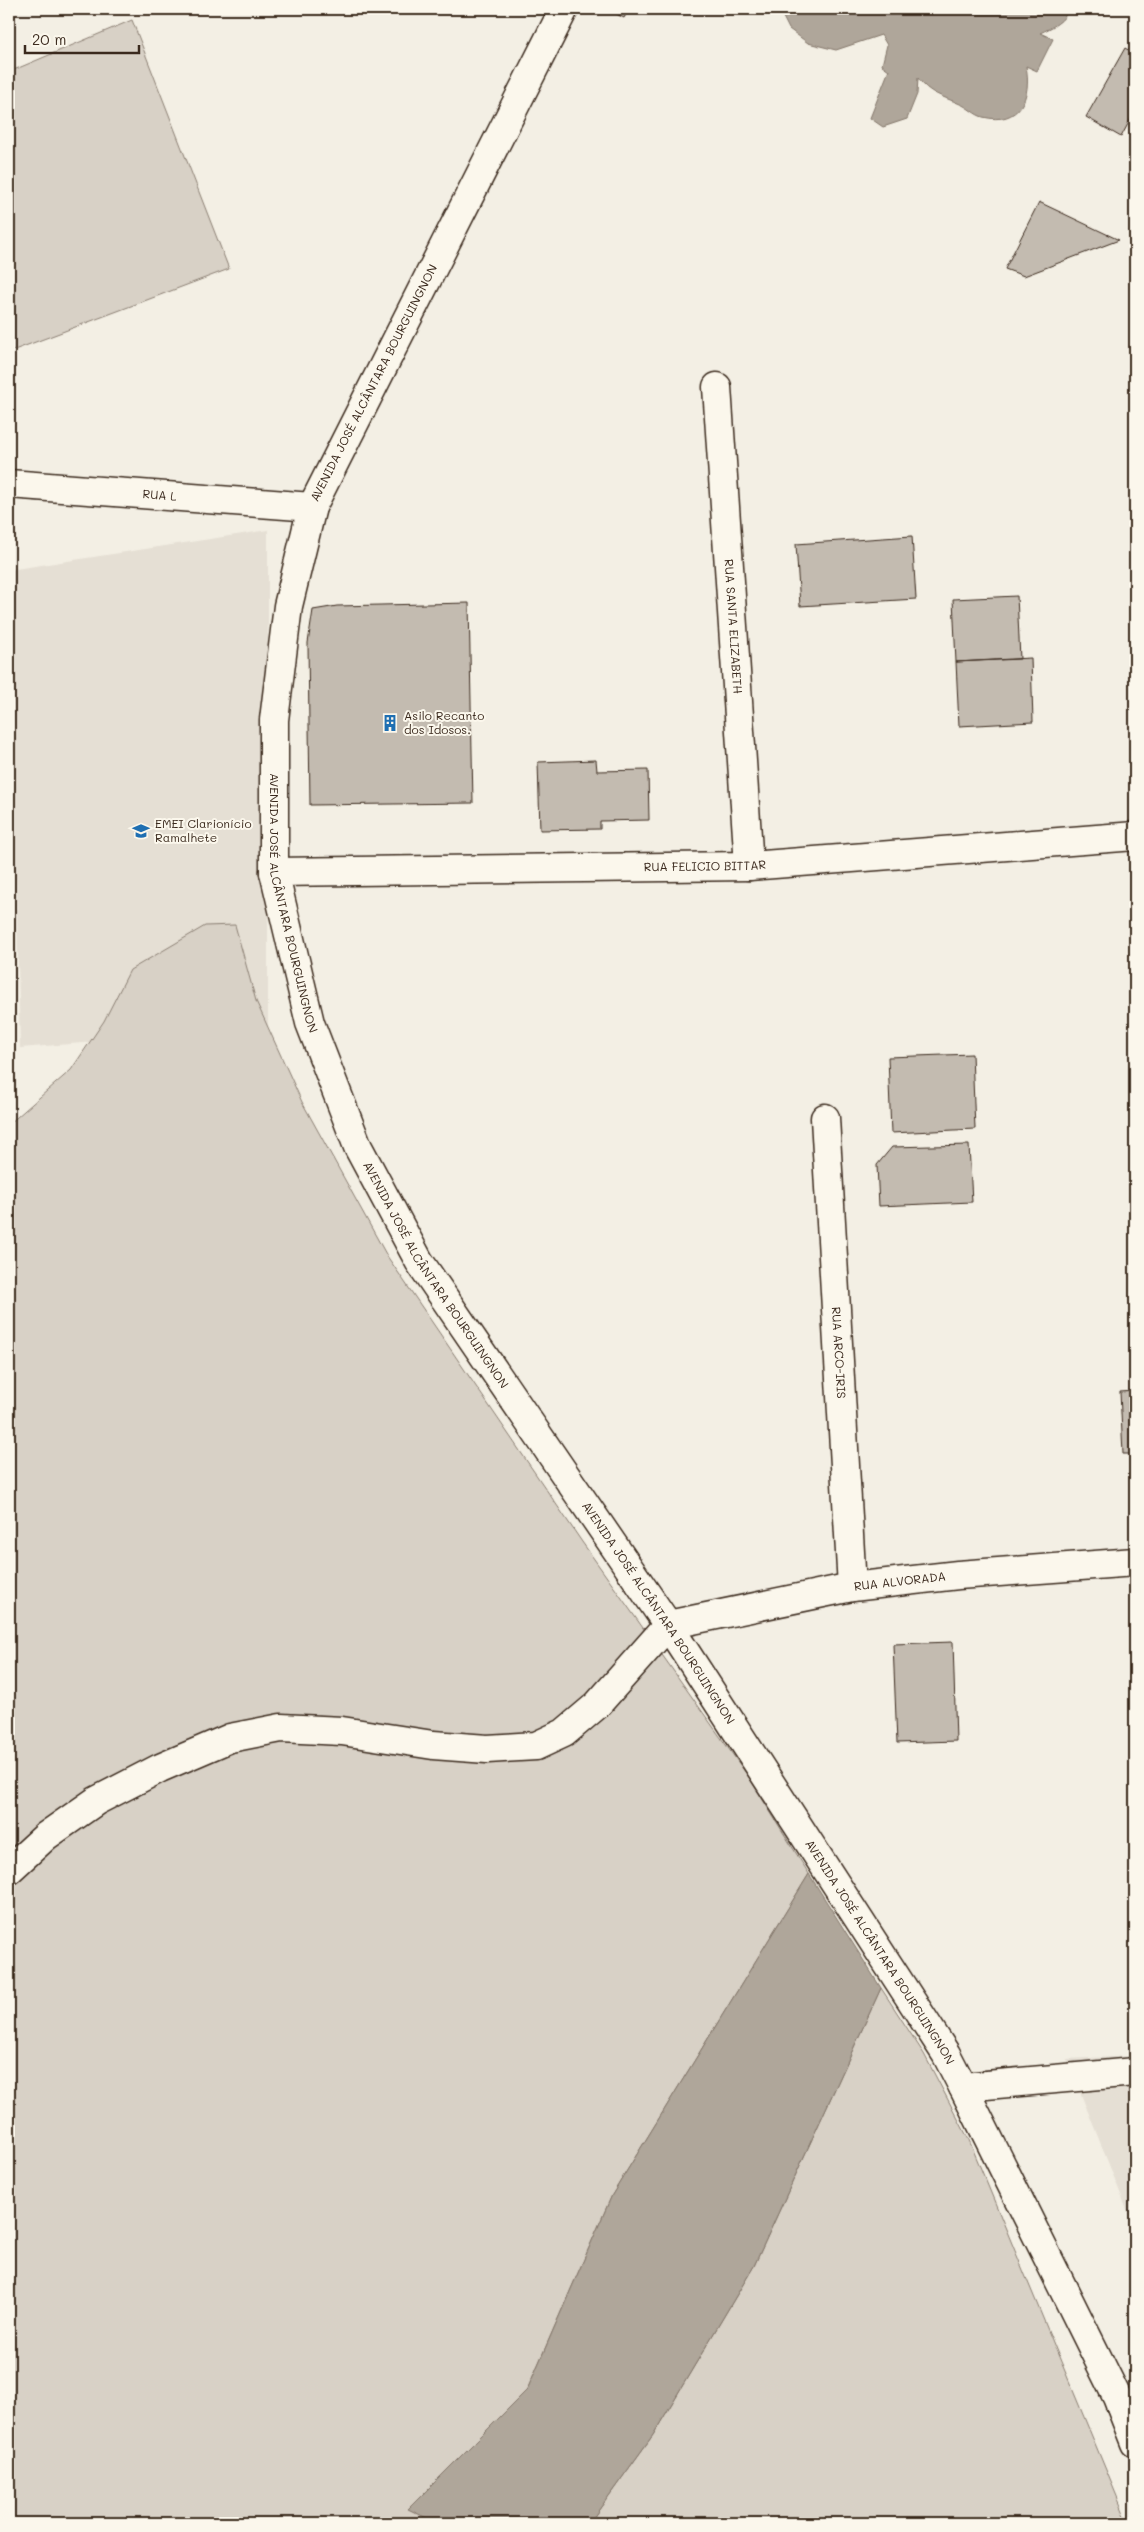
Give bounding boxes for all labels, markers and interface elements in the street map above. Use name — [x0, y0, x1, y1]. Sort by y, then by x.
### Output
scale bar — [25, 22, 139, 54]
text: 20 m — [32, 29, 66, 49]
street label: AVENIDA JOSÉ ALCÂNTARA BOURGUINGNON — [306, 261, 440, 504]
street label: RUA L — [142, 485, 178, 504]
street label: RUA SANTA ELIZABETH — [722, 558, 746, 694]
place label: Asilo Recanto dos Idosos. — [404, 707, 484, 737]
building icon: Asilo Recanto dos Idosos. — [380, 713, 400, 733]
street label: AVENIDA JOSÉ ALCÂNTARA BOURGUINGNON — [267, 773, 322, 1035]
place label: EMEI Clarionício Ramalhete — [155, 815, 252, 845]
school or university icon: EMEI Clarionício Ramalhete — [131, 821, 151, 841]
street label: RUA FELICIO BITTAR — [644, 856, 767, 874]
street label: AVENIDA JOSÉ ALCÂNTARA BOURGUINGNON — [360, 1158, 513, 1391]
street label: RUA ARCO-IRIS — [829, 1306, 850, 1399]
street label: AVENIDA JOSÉ ALCÂNTARA BOURGUINGNON — [579, 1498, 739, 1727]
street label: RUA ALVORADA — [853, 1567, 947, 1594]
street label: AVENIDA JOSÉ ALCÂNTARA BOURGUINGNON — [802, 1836, 959, 2067]

